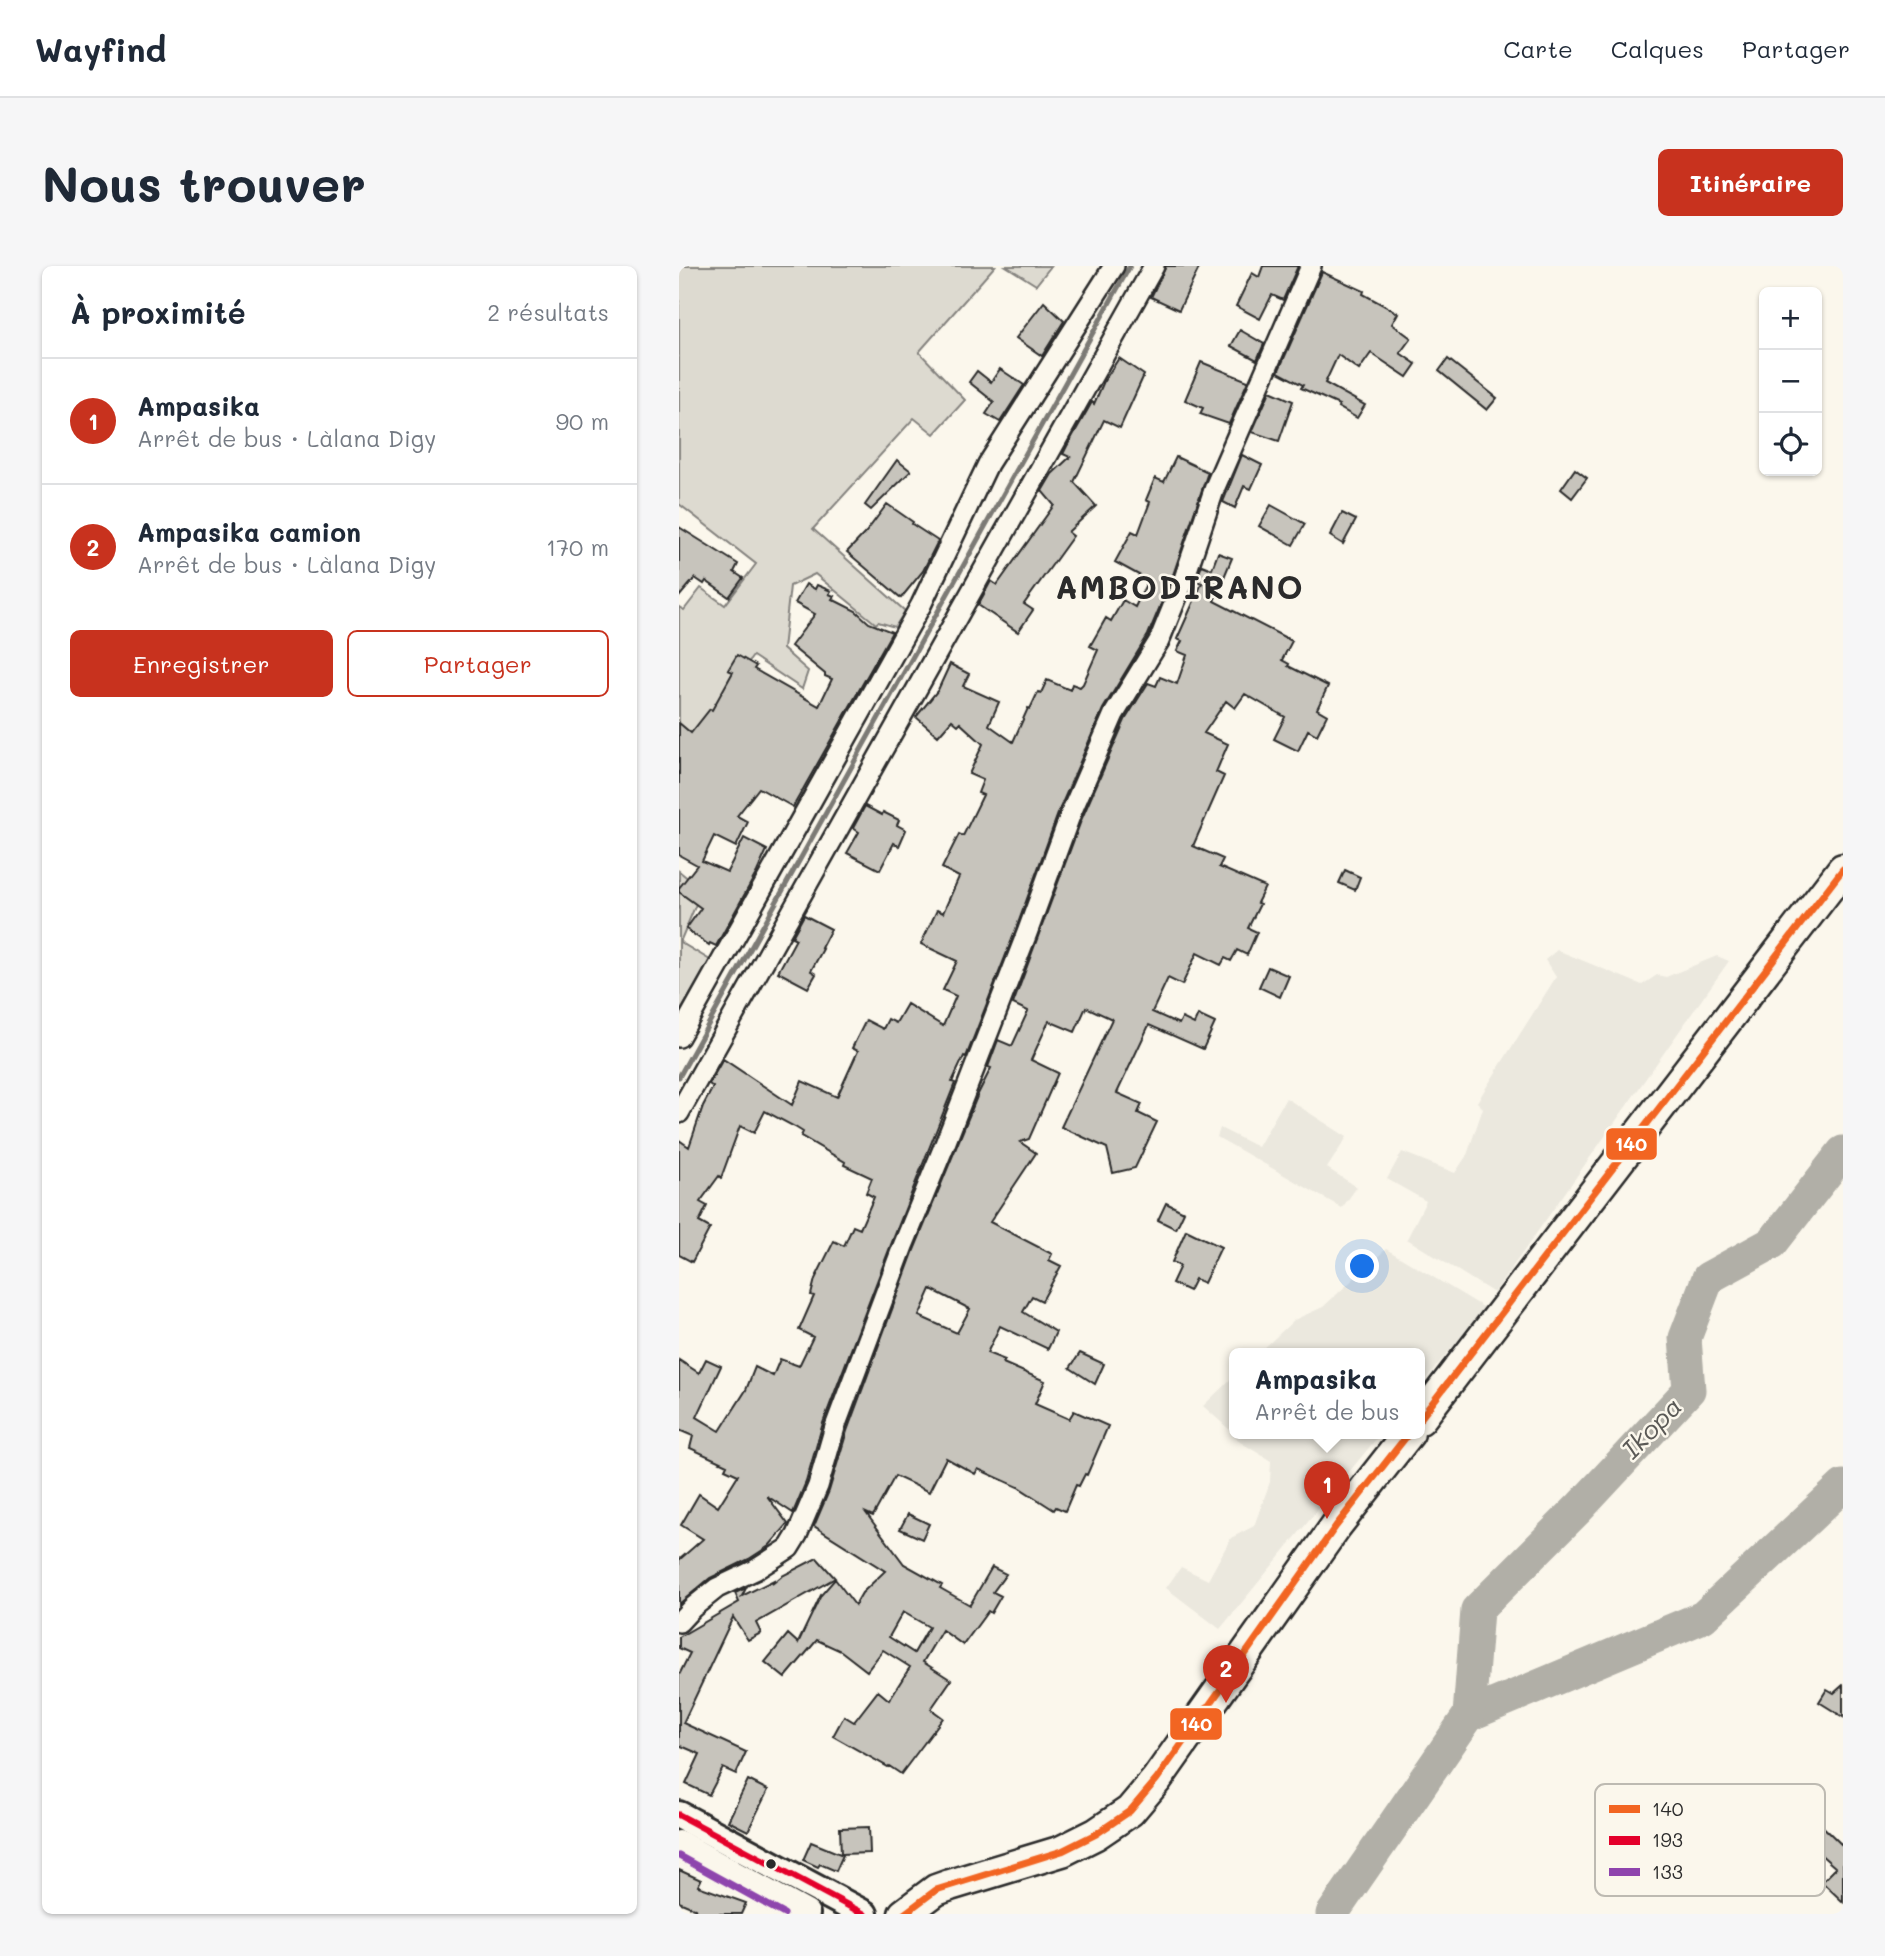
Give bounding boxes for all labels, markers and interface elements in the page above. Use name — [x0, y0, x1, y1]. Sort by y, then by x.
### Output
text: Wayfind — [35, 27, 166, 70]
text: Carte — [1503, 33, 1573, 64]
text: Calques — [1611, 33, 1704, 64]
text: Partager — [1742, 33, 1850, 64]
button: Itinéraire — [1658, 149, 1843, 216]
text: Nous trouver — [42, 151, 366, 214]
map controls — [1759, 287, 1822, 476]
button: + — [1759, 287, 1822, 350]
text: À proximité — [70, 292, 246, 332]
text: 2 résultats — [487, 297, 609, 327]
button: − — [1759, 350, 1822, 413]
text: Ampasika — [137, 389, 260, 423]
text: 1 — [88, 406, 98, 436]
text: 90 m — [556, 406, 609, 436]
button: locate — [1759, 413, 1822, 476]
text: Arrêt de bus · Làlana Digy — [137, 423, 436, 453]
text: Ampasika camion — [137, 515, 361, 549]
text: 2 — [87, 532, 99, 562]
text: 170 m — [546, 532, 609, 562]
text: Arrêt de bus · Làlana Digy — [137, 549, 436, 579]
district label: AMBODIRANO — [1055, 565, 1305, 607]
button: Enregistrer — [70, 630, 333, 697]
button: Partager — [347, 630, 609, 697]
line badge: 140 — [1605, 1127, 1658, 1161]
text: 140 — [1615, 1131, 1647, 1156]
your location — [1345, 1249, 1379, 1283]
popup — [1229, 1348, 1425, 1439]
text: Ampasika — [1254, 1362, 1377, 1396]
water label: Ikopa — [1614, 1389, 1689, 1465]
text: Arrêt de bus — [1254, 1396, 1400, 1426]
pin: 1 — [1304, 1461, 1350, 1519]
pin: 2 — [1203, 1645, 1249, 1703]
line badge: 140 — [1169, 1707, 1223, 1741]
text: 140 — [1180, 1711, 1212, 1736]
legend — [1595, 1784, 1825, 1896]
text: 140 — [1652, 1796, 1684, 1821]
text: 193 — [1652, 1827, 1683, 1852]
unlabelled marker — [764, 1857, 778, 1871]
text: 133 — [1652, 1859, 1683, 1884]

